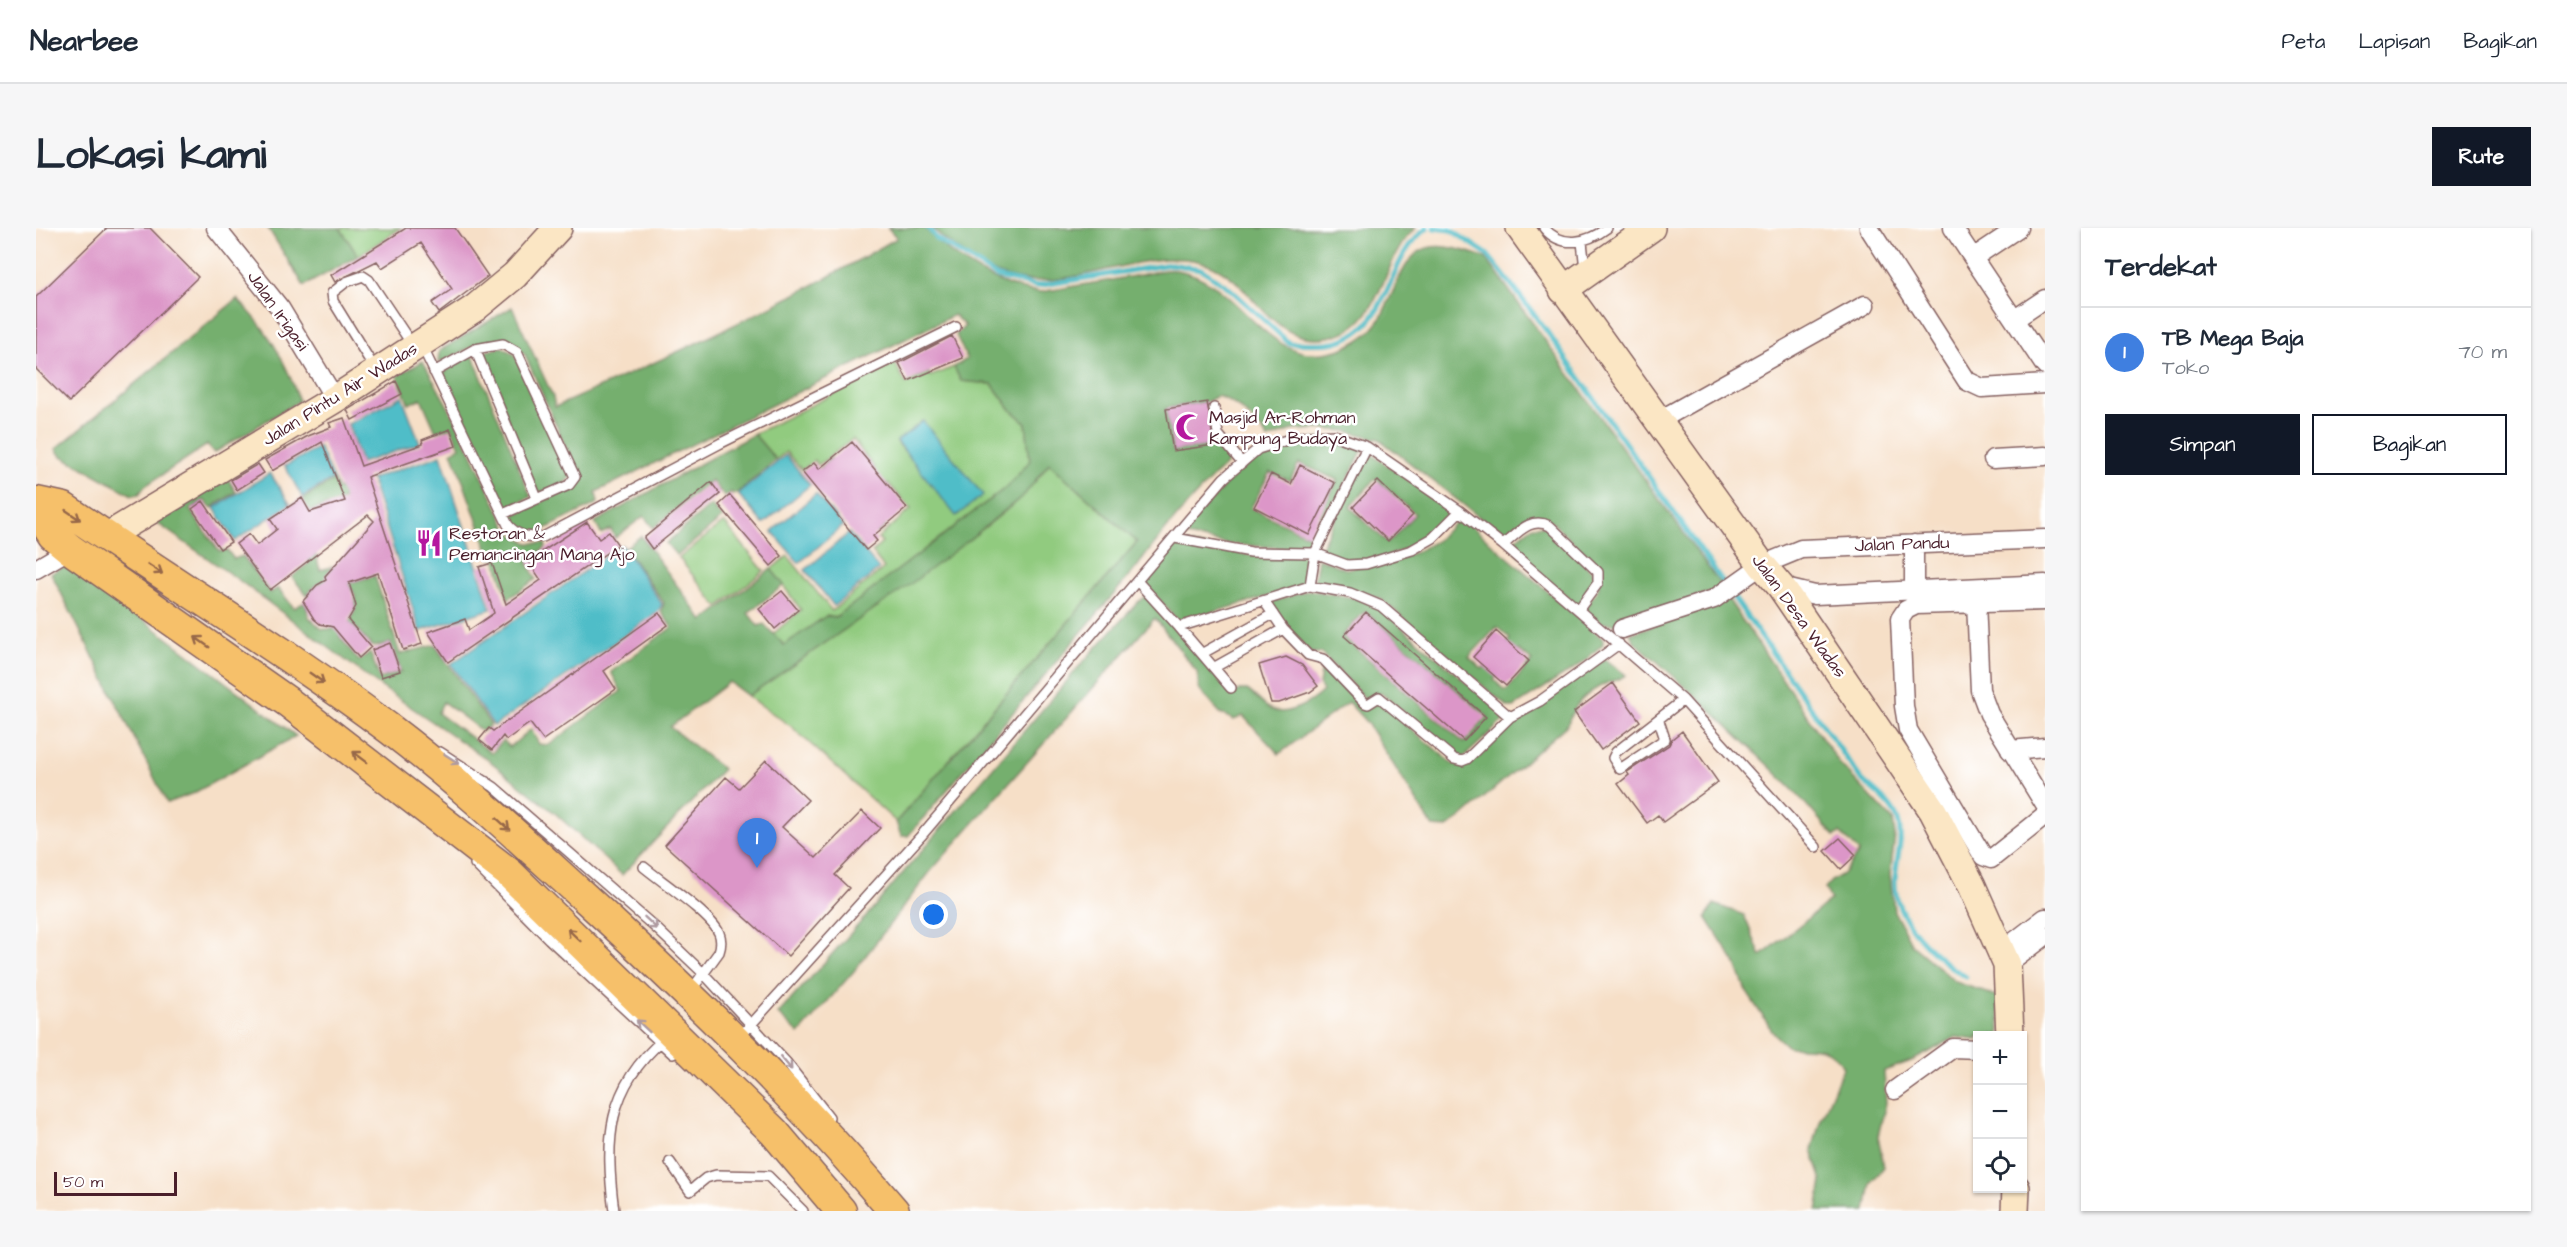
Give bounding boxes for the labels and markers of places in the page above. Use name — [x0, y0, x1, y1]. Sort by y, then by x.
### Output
place label: Masjid Ar-Rohman Kampung Budaya — [1209, 405, 1356, 452]
mosque icon: Masjid Ar-Rohman Kampung Budaya — [1174, 412, 1204, 442]
place label: Restoran & Pemancingan Mang Ajo — [449, 521, 635, 568]
restaurant icon: Restoran & Pemancingan Mang Ajo — [414, 528, 444, 558]
pin: 1 — [738, 818, 776, 868]

